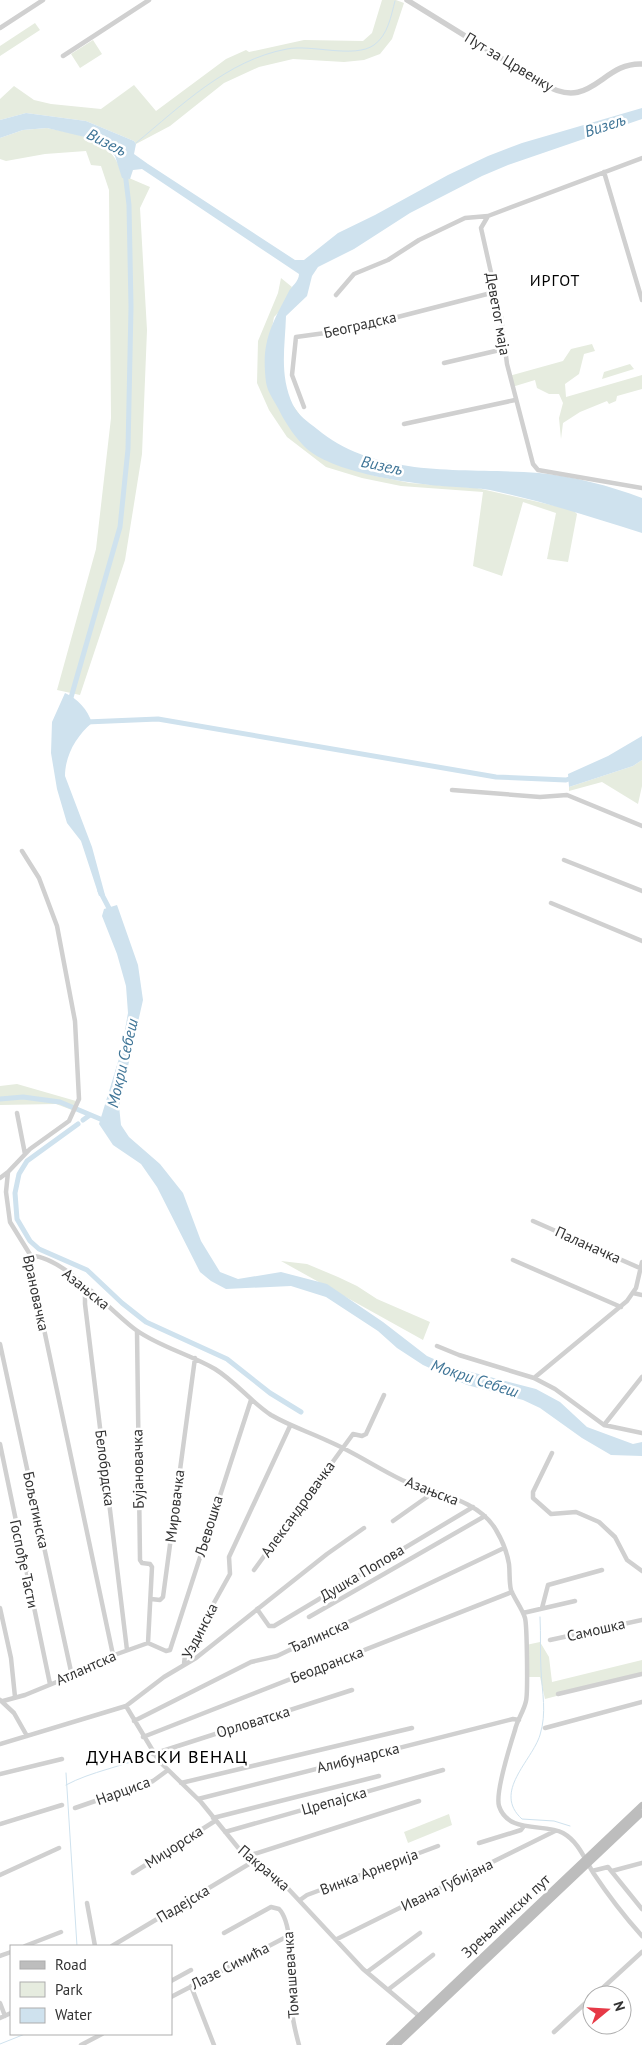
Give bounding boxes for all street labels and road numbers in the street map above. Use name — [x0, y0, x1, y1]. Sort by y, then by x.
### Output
street label: Пут за Црвенку — [461, 28, 557, 96]
street label: Деветог маја — [482, 271, 515, 357]
street label: Београдска — [322, 307, 398, 342]
street label: Паланачка — [552, 1222, 624, 1267]
street label: Врановачка — [19, 1253, 54, 1333]
street label: Азањска — [59, 1264, 114, 1313]
street label: Белобрдска — [91, 1429, 120, 1507]
street label: Бујановачка — [127, 1429, 148, 1509]
street label: Александровачка — [256, 1457, 339, 1561]
street label: Мировачка — [161, 1468, 188, 1543]
street label: Бољетинска — [19, 1470, 54, 1550]
street label: Азањска — [403, 1472, 462, 1509]
street label: Љевошка — [190, 1493, 227, 1560]
street label: Госпође Тасти — [6, 1518, 43, 1610]
street label: Душка Попова — [316, 1540, 407, 1605]
street label: Уздинска — [177, 1600, 222, 1662]
street label: Ђалинска — [286, 1614, 352, 1657]
street label: Самошка — [565, 1614, 627, 1645]
street label: Беодранска — [288, 1642, 366, 1687]
street label: Атлантска — [53, 1646, 119, 1689]
street label: Орловатска — [214, 1701, 292, 1742]
street label: Алибунарска — [315, 1738, 401, 1777]
street label: Нарциса — [93, 1772, 153, 1809]
street label: Црепајска — [299, 1782, 369, 1819]
street label: Миџорска — [141, 1821, 206, 1872]
street label: Пакрачка — [234, 1840, 294, 1895]
street label: Винка Арнерија — [317, 1844, 421, 1899]
street label: Ивана Губијана — [398, 1854, 496, 1915]
street label: Зрењанински пут — [457, 1870, 554, 1962]
street label: Падејска — [153, 1880, 213, 1927]
street label: Томашевачка — [278, 1931, 303, 2019]
street label: Лазе Симића — [187, 1938, 272, 1994]

